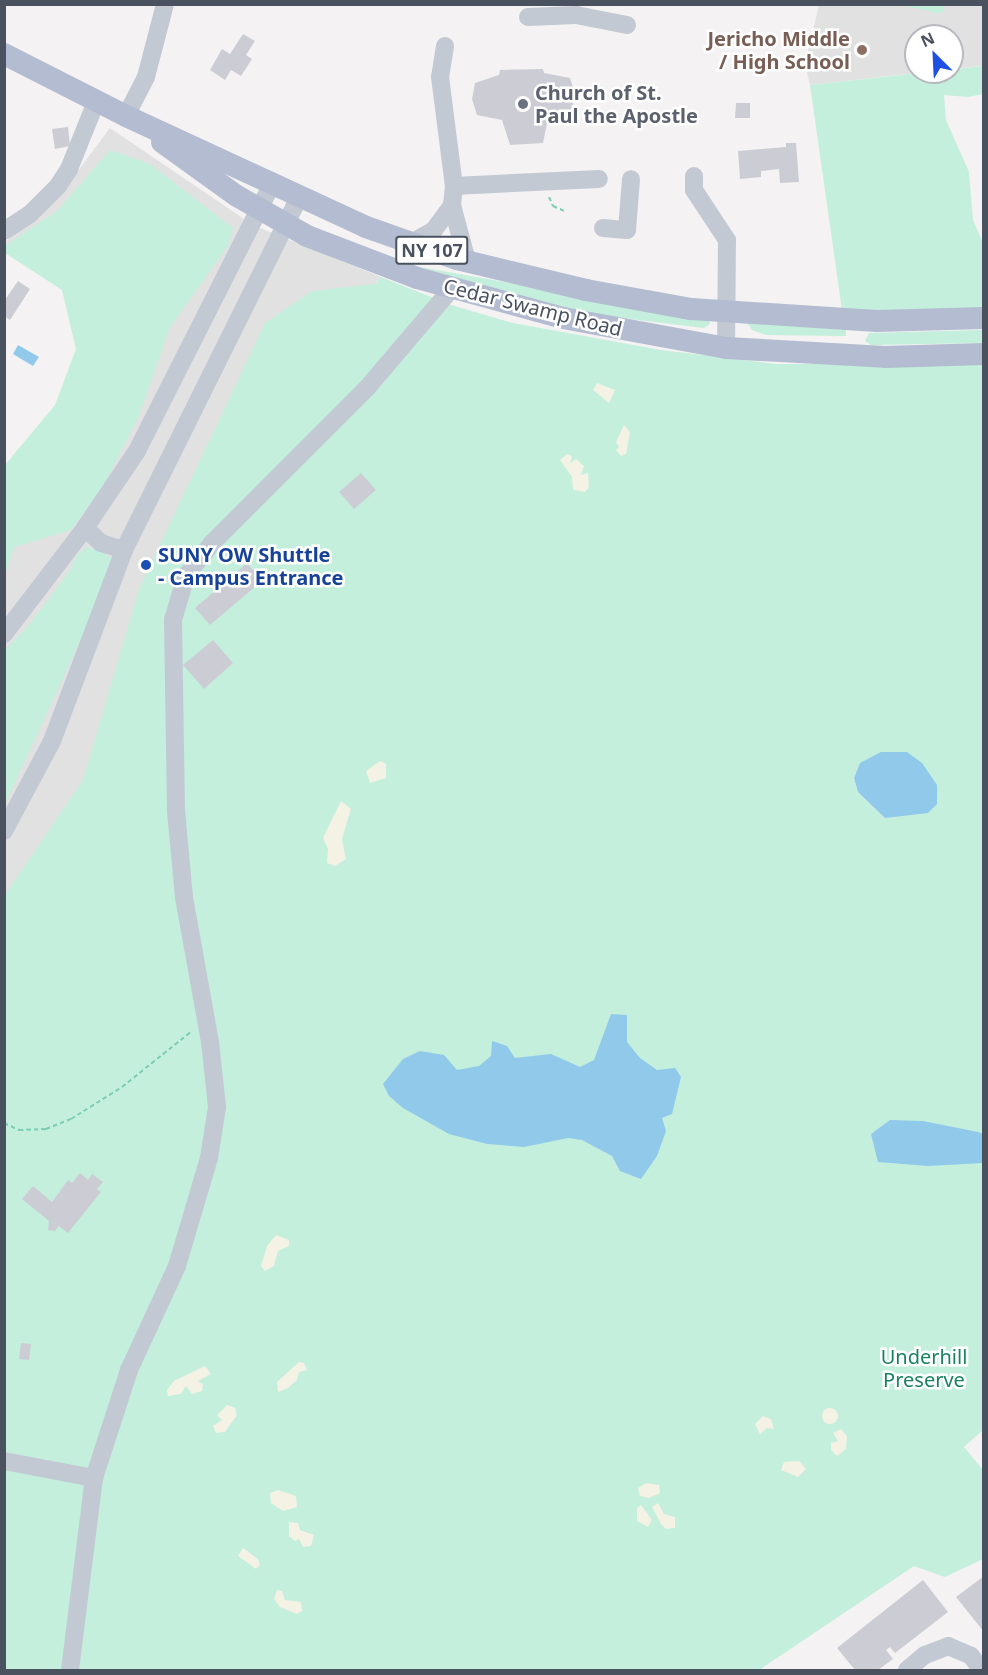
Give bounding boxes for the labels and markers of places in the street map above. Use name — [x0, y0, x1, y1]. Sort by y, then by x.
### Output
place label: Jericho Middle / High School — [707, 27, 850, 74]
marker: Jericho Middle / High School — [855, 43, 869, 57]
place label: Church of St. Paul the Apostle — [535, 80, 698, 127]
marker: Church of St. Paul the Apostle — [516, 97, 530, 111]
place label: SUNY OW Shuttle - Campus Entrance — [158, 542, 343, 589]
marker: SUNY OW Shuttle - Campus Entrance — [139, 558, 153, 572]

